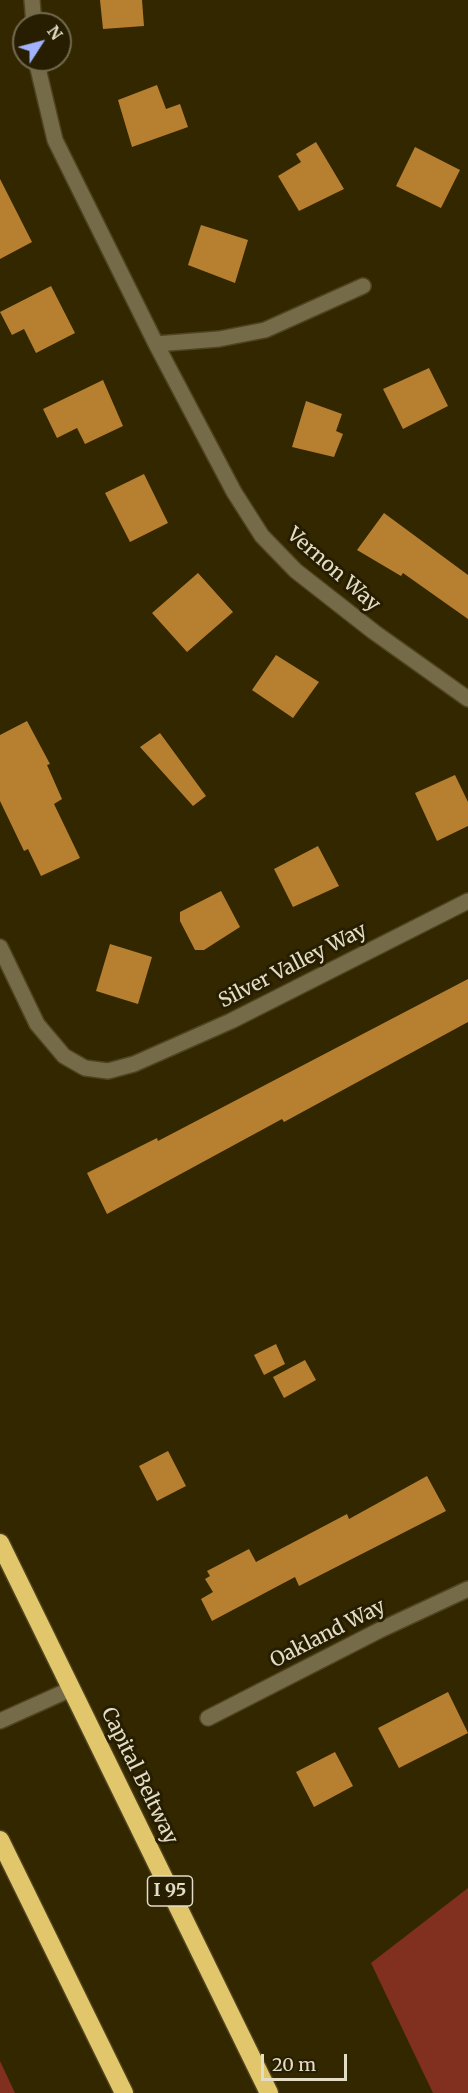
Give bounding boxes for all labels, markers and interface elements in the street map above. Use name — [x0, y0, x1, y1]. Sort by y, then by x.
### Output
north arrow — [12, 12, 72, 72]
text: N — [43, 22, 67, 44]
street label: Vernon Way — [281, 523, 385, 617]
street label: Silver Valley Way — [215, 918, 371, 1014]
street label: Oakland Way — [266, 1595, 390, 1673]
street label: Capital Beltway — [96, 1704, 182, 1848]
road number: I 95 — [148, 1876, 192, 1906]
scale bar — [264, 2042, 350, 2080]
text: 20 m — [272, 2053, 316, 2076]

